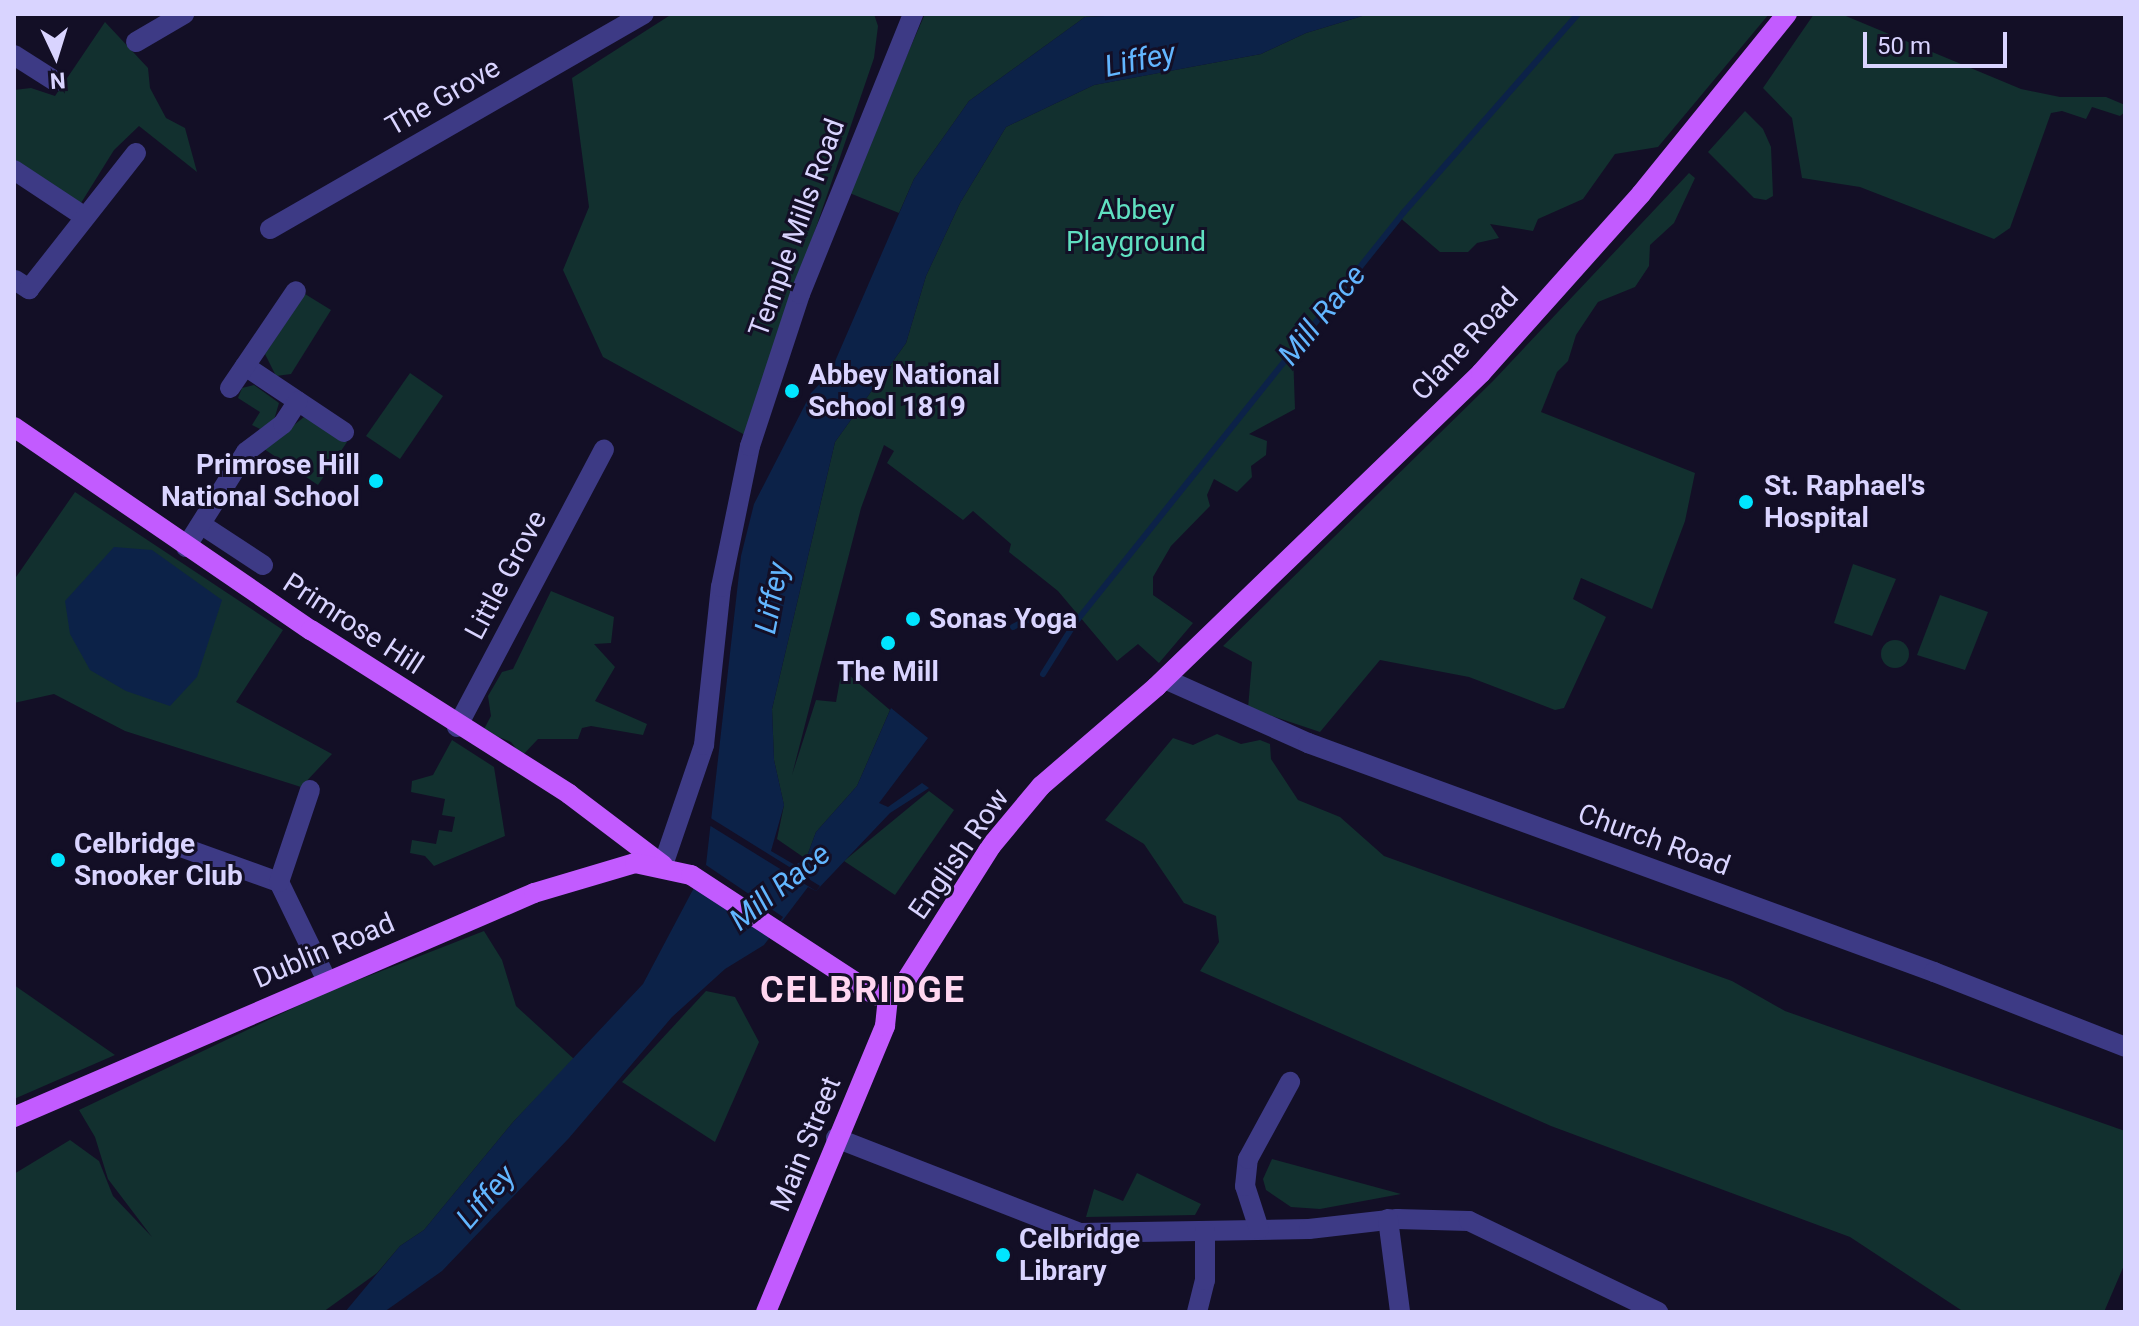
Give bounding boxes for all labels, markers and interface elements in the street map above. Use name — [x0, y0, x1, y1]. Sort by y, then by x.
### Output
north arrow — [16, 16, 96, 96]
scale bar — [1867, 16, 2011, 66]
text: 50 m — [1877, 32, 1931, 60]
water label: Liffey — [1101, 35, 1179, 85]
street label: The Grove — [380, 51, 506, 143]
text: N — [49, 67, 66, 93]
street label: Temple Mills Road — [742, 114, 852, 342]
park label: Abbey Playground — [1066, 193, 1206, 259]
water label: Mill Race — [1271, 258, 1373, 372]
street label: Clane Road — [1404, 281, 1526, 407]
place label: Abbey National School 1819 — [808, 358, 1000, 424]
marker: Abbey National School 1819 — [783, 382, 801, 400]
place label: Primrose Hill National School — [161, 448, 360, 514]
place label: St. Raphael's Hospital — [1764, 469, 1925, 535]
marker: Primrose Hill National School — [367, 472, 385, 490]
marker: St. Raphael's Hospital — [1735, 491, 1757, 513]
street label: Little Grove — [458, 505, 554, 645]
water label: Liffey — [747, 559, 797, 637]
street label: Primrose Hill — [277, 566, 429, 682]
place label: Sonas Yoga — [929, 602, 1077, 636]
marker: Sonas Yoga — [904, 610, 922, 628]
marker: The Mill — [879, 634, 897, 652]
place label: The Mill — [837, 655, 939, 689]
street label: English Row — [902, 782, 1016, 926]
street label: Church Road — [1573, 797, 1735, 883]
place label: Celbridge Snooker Club — [74, 827, 243, 893]
water label: Mill Race — [723, 836, 837, 938]
marker: Celbridge Snooker Club — [49, 851, 67, 869]
street label: Dublin Road — [248, 906, 400, 996]
district label: CELBRIDGE — [760, 969, 966, 1013]
street label: Main Street — [764, 1072, 848, 1216]
water label: Liffey — [449, 1158, 523, 1236]
place label: Celbridge Library — [1019, 1222, 1140, 1288]
marker: Celbridge Library — [994, 1246, 1012, 1264]

